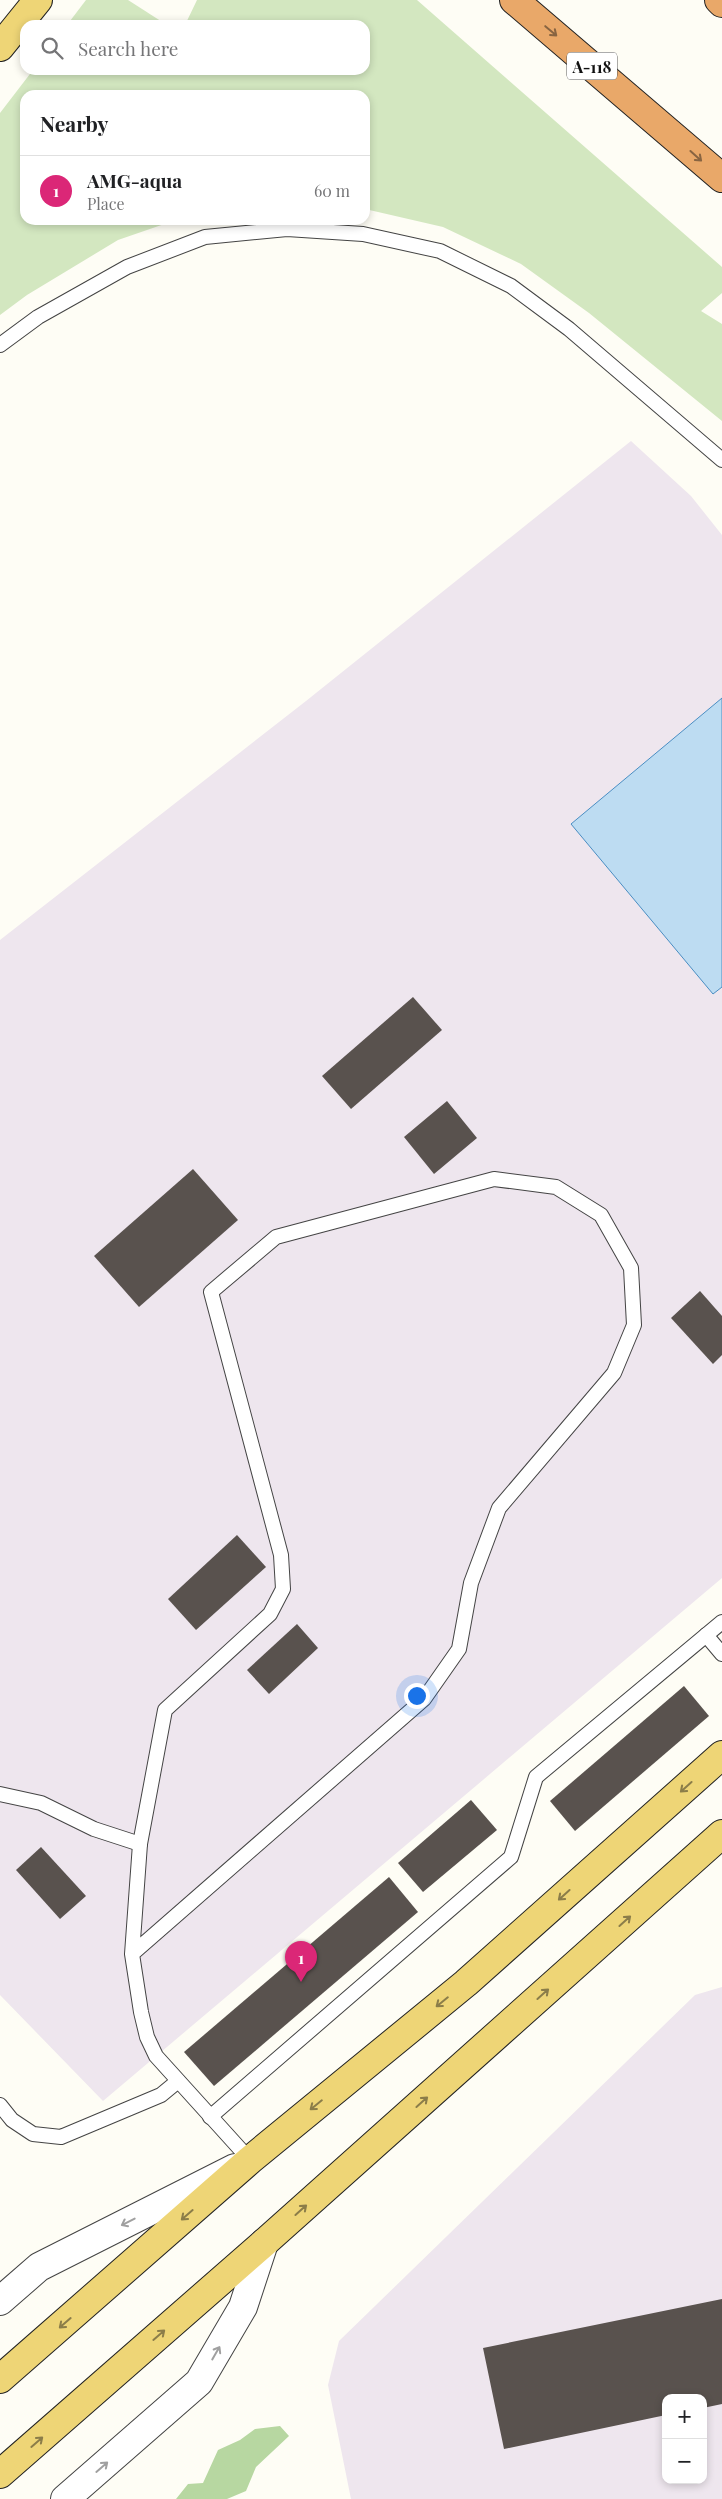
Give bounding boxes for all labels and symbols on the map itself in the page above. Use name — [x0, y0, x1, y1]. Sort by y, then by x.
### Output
one-way arrow — [544, 26, 557, 37]
road number: А-118 — [567, 52, 617, 80]
one-way arrow — [690, 150, 703, 161]
your location — [404, 1683, 430, 1709]
one-way arrow — [679, 1781, 692, 1793]
one-way arrow — [558, 1890, 571, 1901]
one-way arrow — [618, 1915, 631, 1927]
pin: 1 — [285, 1941, 317, 1982]
one-way arrow — [537, 1988, 550, 1999]
one-way arrow — [436, 1997, 449, 2008]
one-way arrow — [416, 2096, 429, 2108]
one-way arrow — [310, 2100, 323, 2111]
one-way arrow — [294, 2204, 307, 2216]
one-way arrow — [180, 2210, 193, 2221]
one-way arrow — [121, 2217, 136, 2227]
one-way arrow — [58, 2317, 71, 2328]
one-way arrow — [152, 2329, 165, 2340]
one-way arrow — [211, 2346, 221, 2360]
one-way arrow — [30, 2436, 43, 2447]
one-way arrow — [95, 2462, 108, 2473]

